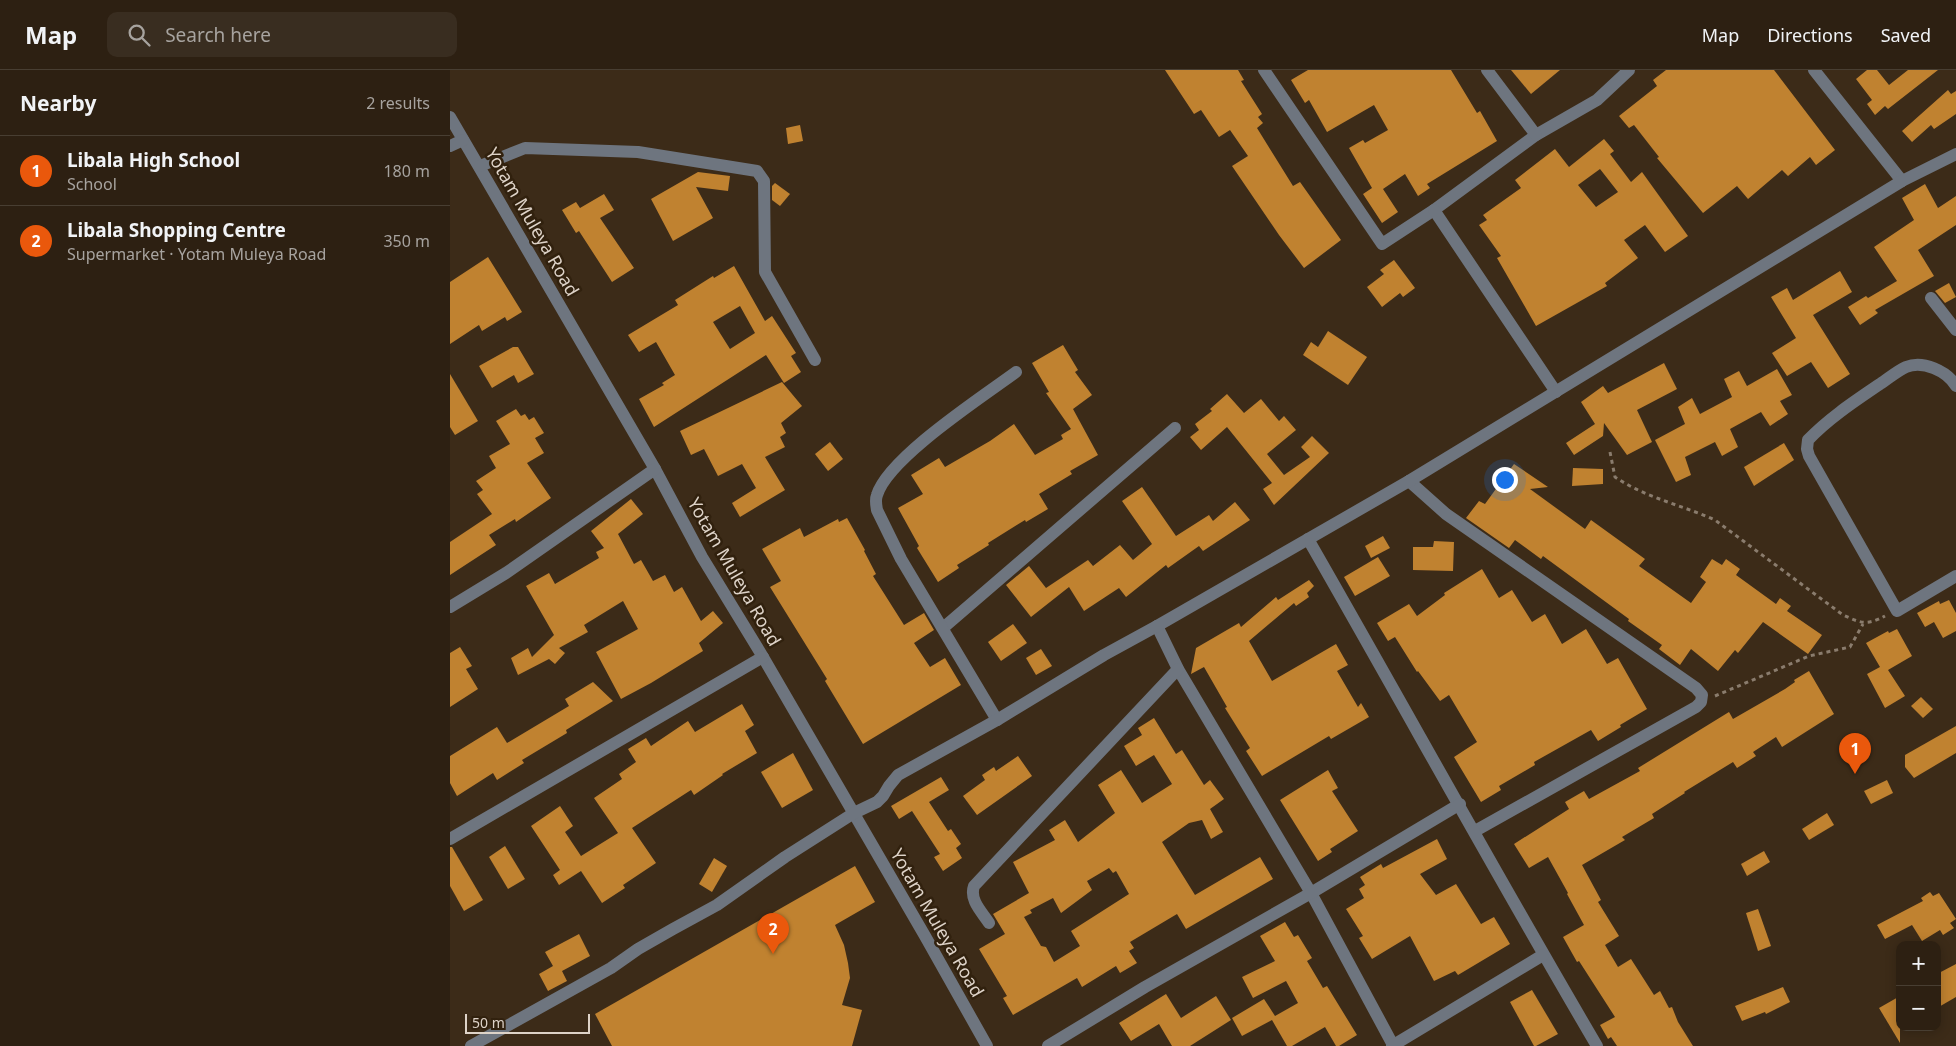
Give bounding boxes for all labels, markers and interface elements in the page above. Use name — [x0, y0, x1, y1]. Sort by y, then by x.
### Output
search box — [107, 12, 457, 57]
text: Map — [25, 18, 77, 51]
icon: search — [125, 21, 153, 49]
text: Search here — [165, 22, 271, 48]
text: Map — [1702, 23, 1739, 47]
text: Directions — [1767, 23, 1853, 47]
text: Saved — [1881, 23, 1931, 47]
text: Nearby — [20, 89, 96, 117]
text: 2 results — [366, 92, 430, 114]
street label: Yotam Muleya Road — [481, 143, 585, 300]
text: Libala High School — [67, 147, 240, 173]
text: 1 — [31, 160, 41, 182]
text: 180 m — [383, 160, 430, 182]
text: School — [67, 173, 117, 195]
text: Libala Shopping Centre — [67, 217, 286, 243]
text: 2 — [31, 230, 41, 252]
text: 350 m — [383, 230, 430, 252]
text: Supermarket · Yotam Muleya Road — [67, 243, 326, 265]
your location — [1492, 467, 1518, 493]
street label: Yotam Muleya Road — [683, 493, 787, 650]
pin: 1 — [1839, 733, 1871, 774]
street label: Yotam Muleya Road — [886, 844, 990, 1001]
pin: 2 — [757, 913, 789, 954]
map controls — [1896, 941, 1941, 1031]
button: + — [1896, 941, 1941, 986]
button: − — [1896, 986, 1941, 1031]
scale bar — [465, 1011, 590, 1034]
text: 50 m — [472, 1013, 505, 1032]

